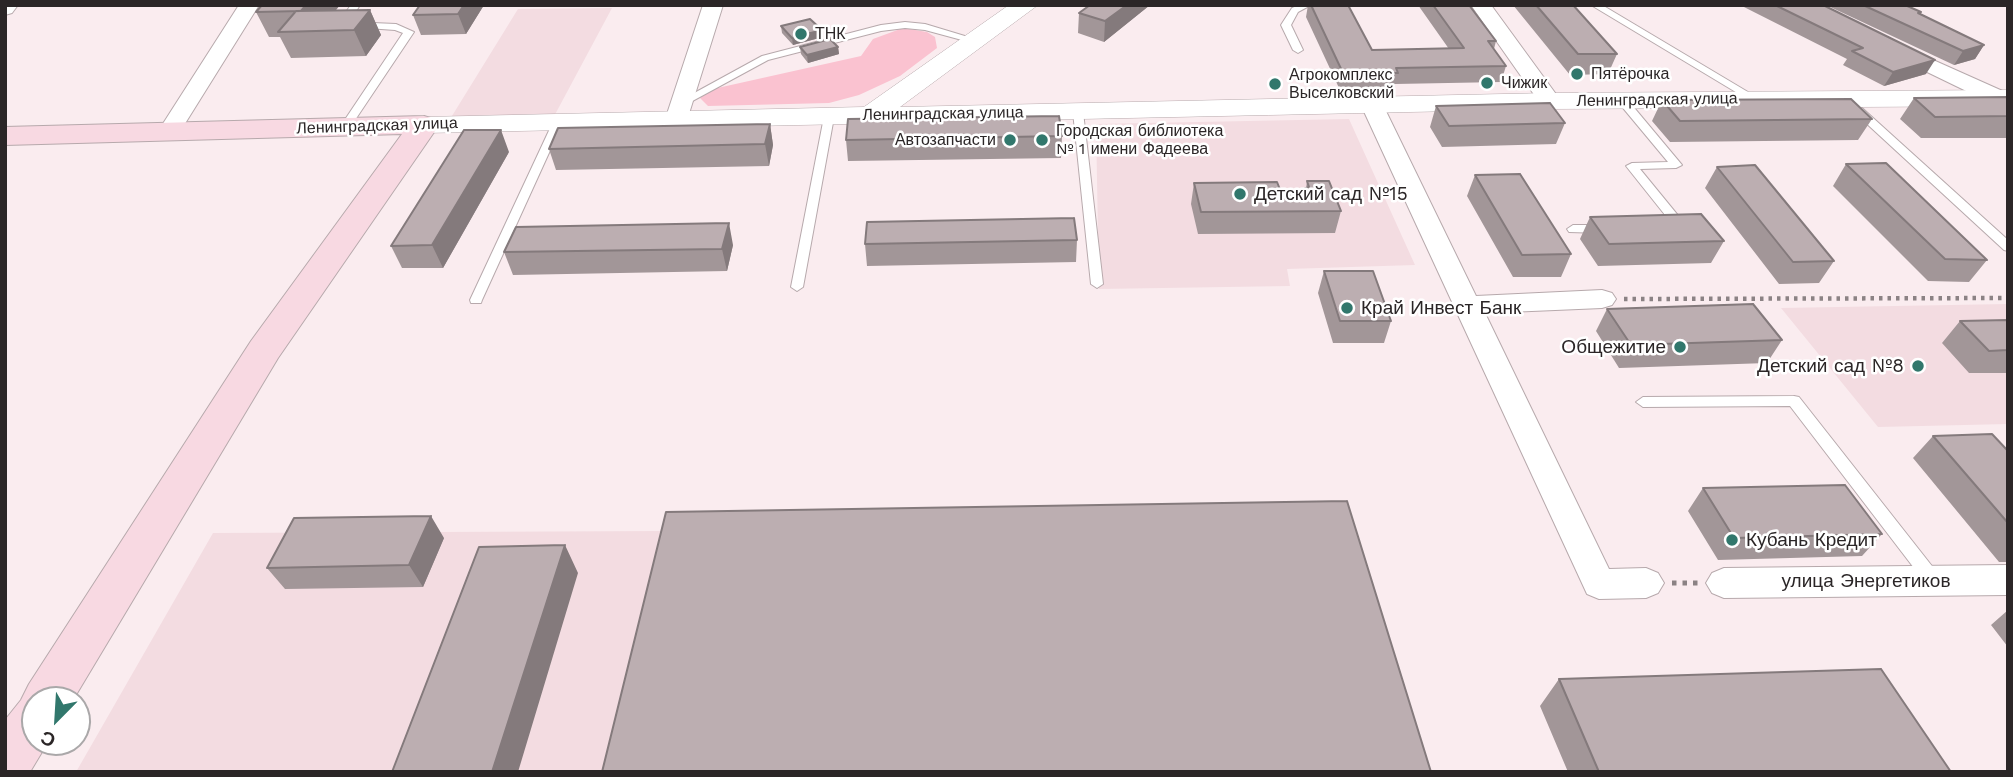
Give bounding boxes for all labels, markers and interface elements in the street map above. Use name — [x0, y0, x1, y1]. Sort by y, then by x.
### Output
place label: ТНК — [815, 24, 846, 44]
marker: ТНК — [793, 26, 809, 42]
place label: Пятёрочка — [1591, 64, 1669, 84]
place label: Агрокомплекс Выселковский — [1289, 65, 1394, 103]
marker: Пятёрочка — [1569, 66, 1585, 82]
place label: Чижик — [1501, 73, 1547, 93]
marker: Чижик — [1479, 75, 1495, 91]
marker: Агрокомплекс Выселковский — [1267, 76, 1283, 92]
street label: Ленинградская улица — [1576, 89, 1738, 111]
street label: Ленинградская улица — [862, 103, 1024, 125]
street label: Ленинградская улица — [296, 114, 458, 138]
place label: Городская библиотека № 1 имени Фадеева — [1056, 121, 1223, 159]
place label: Автозапчасти — [895, 130, 996, 150]
marker: Автозапчасти — [1002, 132, 1018, 148]
marker: Городская библиотека № 1 имени Фадеева — [1034, 132, 1050, 148]
place label: Детский сад №15 — [1254, 183, 1408, 205]
marker: Детский сад №15 — [1232, 186, 1248, 202]
place label: Край Инвест Банк — [1361, 297, 1521, 319]
marker: Край Инвест Банк — [1339, 300, 1355, 316]
place label: Общежитие — [1561, 336, 1666, 358]
marker: Общежитие — [1672, 339, 1688, 355]
place label: Детский сад №8 — [1757, 355, 1904, 377]
marker: Детский сад №8 — [1910, 358, 1926, 374]
place label: Кубань Кредит — [1746, 529, 1877, 551]
marker: Кубань Кредит — [1724, 532, 1740, 548]
street label: улица Энергетиков — [1782, 570, 1950, 592]
north arrow — [21, 686, 91, 756]
text: С — [37, 726, 59, 752]

